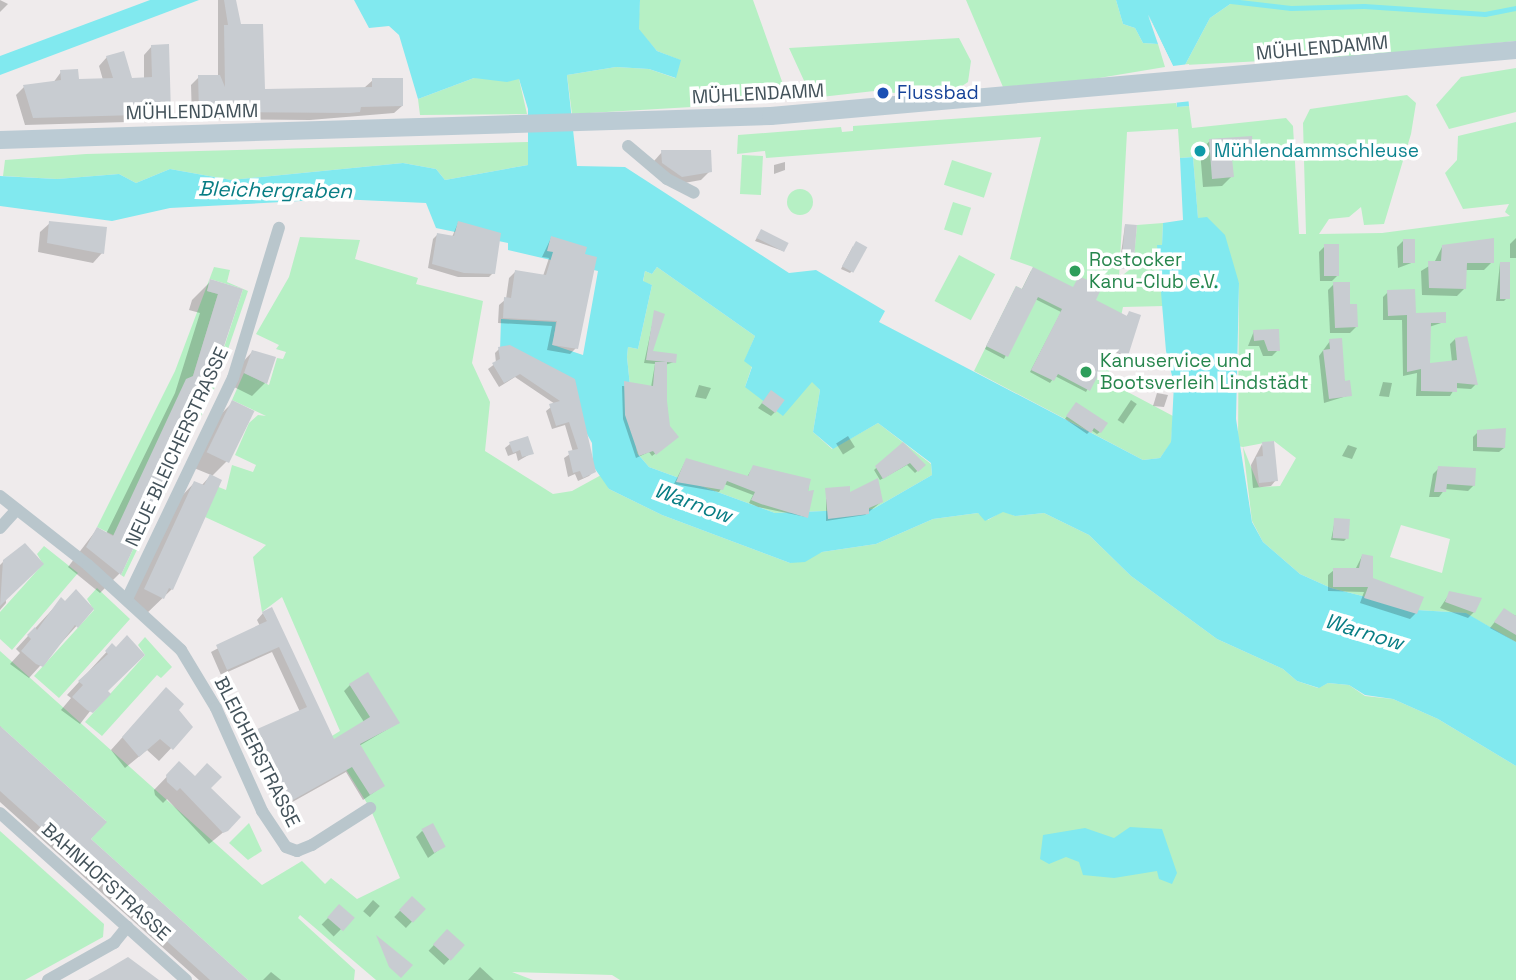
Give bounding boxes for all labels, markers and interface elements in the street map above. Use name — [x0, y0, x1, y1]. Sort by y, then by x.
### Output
street label: MÜHLENDAMM — [1255, 31, 1389, 65]
street label: MÜHLENDAMM — [691, 79, 825, 109]
place label: Flussbad — [897, 82, 979, 104]
marker: Flussbad — [875, 85, 891, 101]
street label: MÜHLENDAMM — [126, 99, 258, 125]
place label: Mühlendammschleuse — [1214, 140, 1419, 162]
marker: Mühlendammschleuse — [1192, 143, 1208, 159]
water label: Bleichergraben — [198, 176, 352, 204]
place label: Rostocker Kanu-Club e.V. — [1089, 249, 1218, 293]
marker: Rostocker Kanu-Club e.V. — [1067, 263, 1083, 279]
street label: NEUE BLEICHERSTRASSE — [121, 344, 233, 550]
place label: Kanuservice und Bootsverleih Lindstädt — [1100, 350, 1308, 394]
marker: Kanuservice und Bootsverleih Lindstädt — [1078, 364, 1094, 380]
water label: Warnow — [651, 477, 735, 529]
water label: Warnow — [1322, 608, 1406, 656]
street label: BLEICHERSTRASSE — [209, 673, 305, 831]
street label: BAHNHOFSTRASSE — [37, 818, 175, 946]

